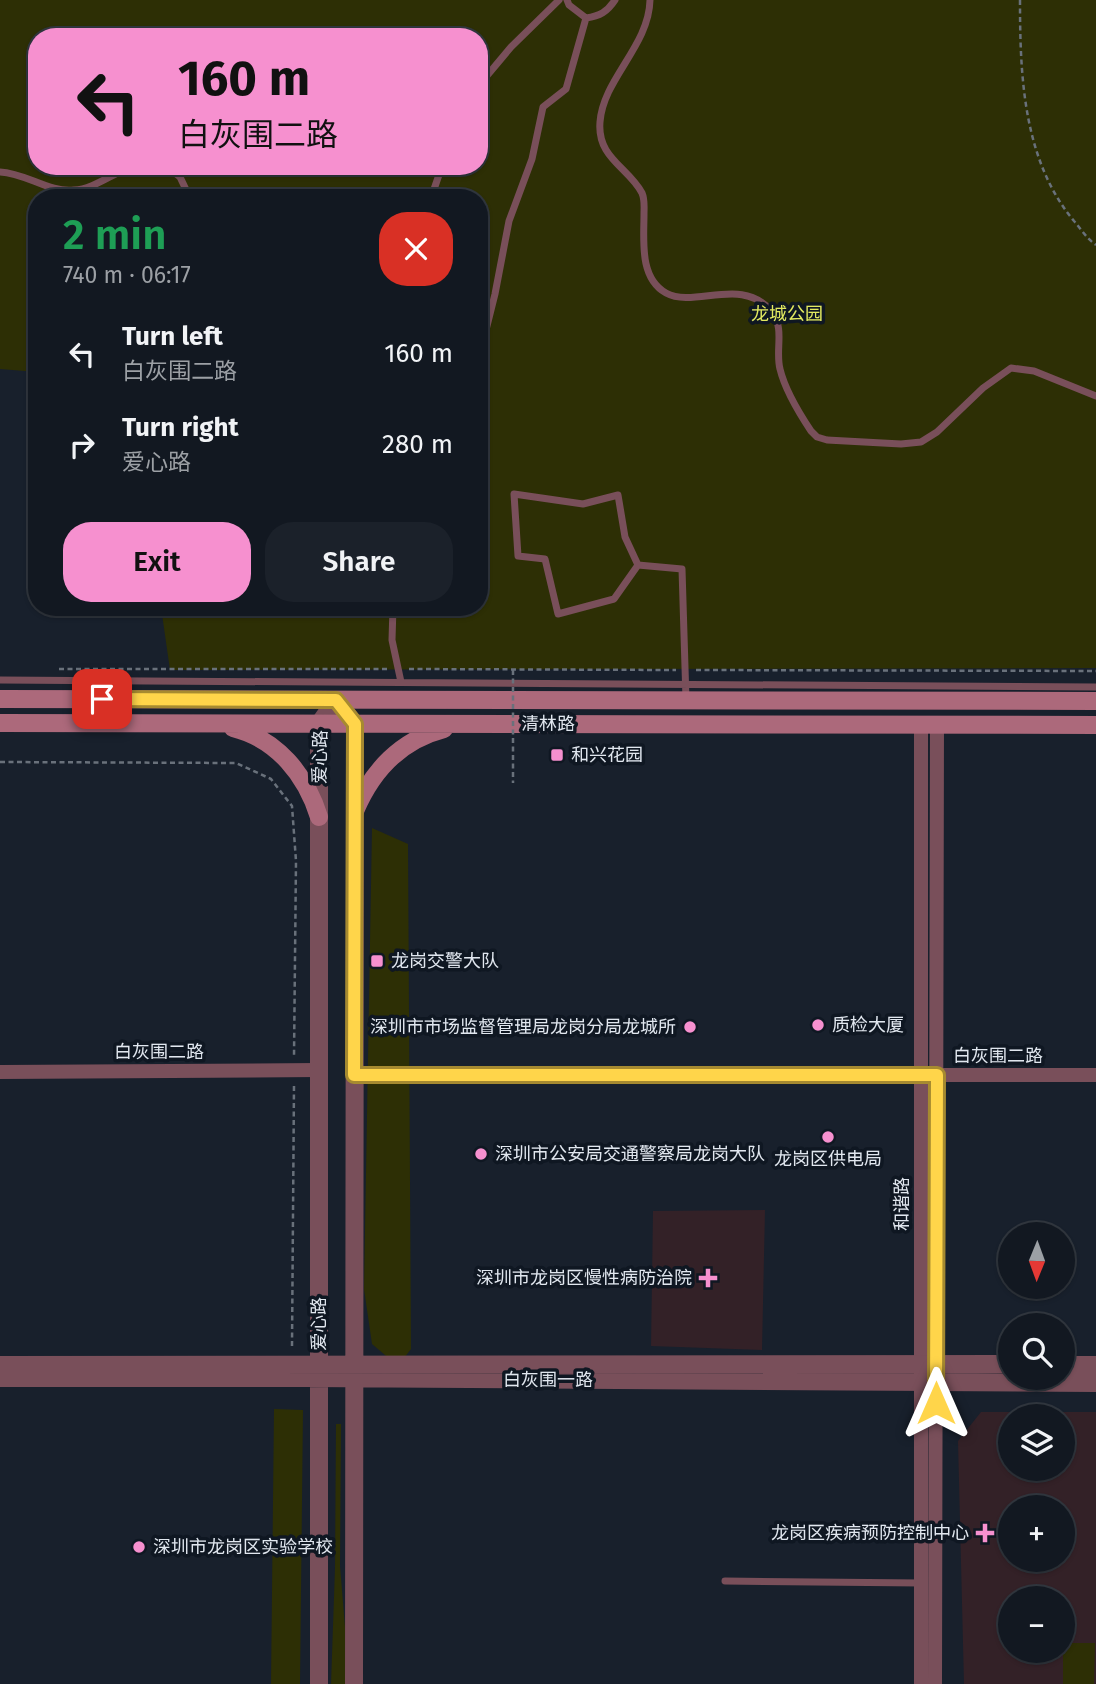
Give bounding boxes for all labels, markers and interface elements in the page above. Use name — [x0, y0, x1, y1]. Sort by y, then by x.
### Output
text: 160 m — [178, 49, 310, 108]
icon: left — [63, 56, 154, 147]
text: 白灰围二路 — [178, 116, 338, 154]
text: 2 min — [63, 210, 167, 260]
button: close — [379, 212, 453, 286]
text: 740 m · 06:17 — [63, 261, 191, 289]
park label: 龙城公园 — [751, 303, 823, 325]
text: Turn left — [122, 321, 223, 352]
icon: left — [63, 335, 101, 373]
text: 160 m — [384, 338, 453, 369]
text: 白灰围二路 — [122, 357, 237, 385]
text: Turn right — [122, 412, 239, 443]
icon: right — [63, 426, 101, 464]
text: 280 m — [382, 429, 453, 460]
text: 爱心路 — [122, 448, 191, 476]
button: Exit — [63, 522, 251, 602]
button: Share — [265, 522, 453, 602]
pin — [72, 669, 132, 729]
icon: arrive — [83, 680, 121, 718]
street label: 清林路 — [521, 713, 575, 735]
street label: 爱心路 — [309, 730, 331, 784]
place label: 和兴花园 — [571, 744, 643, 766]
marker: 和兴花园 — [549, 747, 565, 763]
place label: 龙岗交警大队 — [391, 950, 499, 972]
marker: 龙岗交警大队 — [369, 953, 385, 969]
place label: 质检大厦 — [832, 1014, 904, 1036]
place label: 深圳市市场监督管理局龙岗分局龙城所 — [370, 1016, 676, 1038]
marker: 质检大厦 — [810, 1017, 826, 1033]
marker: 深圳市市场监督管理局龙岗分局龙城所 — [682, 1019, 698, 1035]
street label: 白灰围二路 — [114, 1041, 204, 1063]
street label: 白灰围二路 — [953, 1045, 1043, 1067]
marker: 龙岗区供电局 — [820, 1129, 836, 1145]
place label: 深圳市公安局交通警察局龙岗大队 — [495, 1143, 765, 1165]
marker: 深圳市公安局交通警察局龙岗大队 — [473, 1146, 489, 1162]
place label: 龙岗区供电局 — [774, 1148, 882, 1170]
street label: 和谐路 — [891, 1177, 913, 1231]
north arrow — [998, 1222, 1074, 1298]
map controls — [998, 1222, 1075, 1663]
place label: 深圳市龙岗区慢性病防治院 — [476, 1267, 692, 1289]
marker: 深圳市龙岗区慢性病防治院 — [698, 1268, 718, 1288]
street label: 爱心路 — [308, 1297, 330, 1351]
button: search — [998, 1313, 1075, 1390]
position arrow — [899, 1366, 973, 1440]
street label: 白灰围一路 — [503, 1369, 593, 1391]
button: layers — [998, 1404, 1075, 1481]
button: + — [998, 1495, 1075, 1572]
place label: 龙岗区疾病预防控制中心 — [771, 1522, 969, 1544]
marker: 龙岗区疾病预防控制中心 — [975, 1523, 995, 1543]
place label: 深圳市龙岗区实验学校 — [153, 1536, 333, 1558]
marker: 深圳市龙岗区实验学校 — [131, 1539, 147, 1555]
button: − — [998, 1586, 1075, 1663]

